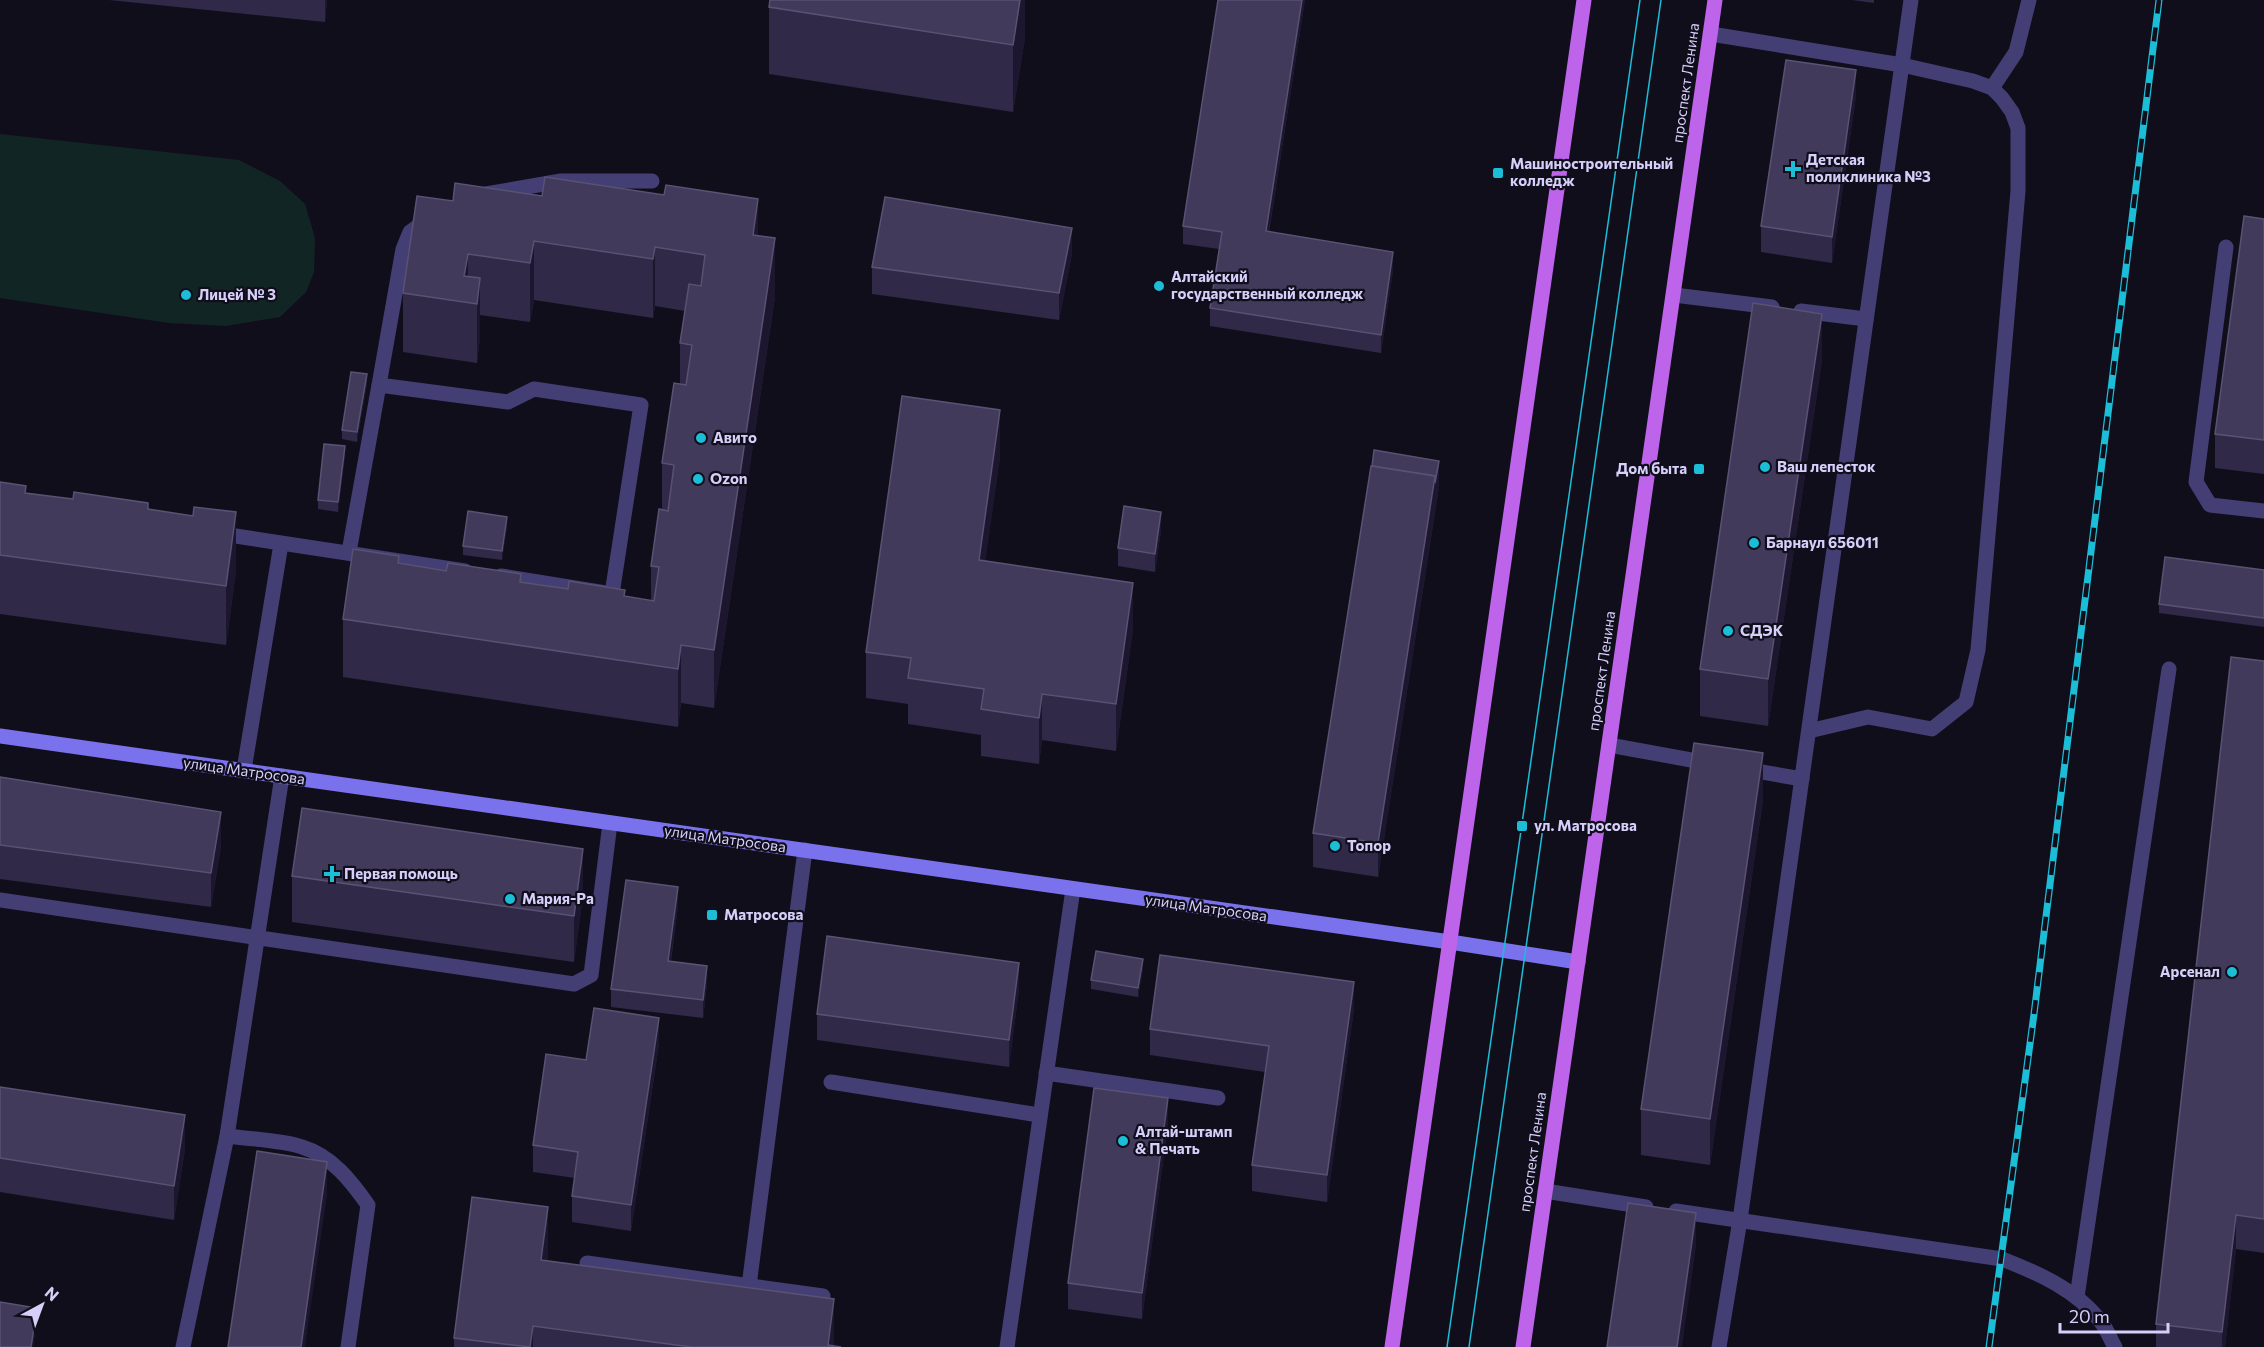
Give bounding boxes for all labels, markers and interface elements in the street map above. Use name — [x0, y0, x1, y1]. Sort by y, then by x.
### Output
street label: проспект Ленина — [1668, 22, 1702, 144]
place label: Детская поликлиника №3 — [1806, 150, 1931, 185]
place label: Машиностроительный колледж — [1510, 154, 1673, 189]
marker: Детская поликлиника №3 — [1784, 160, 1802, 178]
marker: Машиностроительный колледж — [1491, 166, 1505, 180]
place label: Алтайский государственный колледж — [1171, 267, 1364, 302]
marker: Алтайский государственный колледж — [1152, 279, 1166, 293]
place label: Лицей № 3 — [198, 285, 276, 303]
marker: Лицей № 3 — [179, 288, 193, 302]
place label: Авито — [713, 428, 757, 446]
marker: Авито — [694, 431, 708, 445]
place label: Ваш лепесток — [1777, 457, 1876, 475]
place label: Дом быта — [1616, 459, 1687, 477]
marker: Ваш лепесток — [1758, 460, 1772, 474]
marker: Дом быта — [1692, 462, 1706, 476]
place label: Ozon — [710, 469, 748, 487]
marker: Ozon — [691, 472, 705, 486]
place label: Барнаул 656011 — [1766, 533, 1879, 551]
marker: Барнаул 656011 — [1747, 536, 1761, 550]
street label: проспект Ленина — [1584, 610, 1618, 732]
place label: СДЭК — [1740, 621, 1784, 639]
marker: СДЭК — [1721, 624, 1735, 638]
street label: улица Матросова — [182, 753, 306, 787]
place label: ул. Матросова — [1534, 816, 1637, 834]
marker: ул. Матросова — [1515, 819, 1529, 833]
street label: улица Матросова — [663, 821, 787, 855]
place label: Топор — [1347, 836, 1391, 854]
marker: Топор — [1328, 839, 1342, 853]
place label: Первая помощь — [344, 864, 458, 882]
marker: Первая помощь — [325, 867, 339, 881]
place label: Мария-Ра — [522, 889, 594, 907]
street label: улица Матросова — [1144, 890, 1268, 924]
marker: Мария-Ра — [503, 892, 517, 906]
place label: Матросова — [724, 905, 804, 923]
marker: Матросова — [705, 908, 719, 922]
place label: Арсенал — [2160, 962, 2220, 980]
marker: Арсенал — [2225, 965, 2239, 979]
street label: проспект Ленина — [1515, 1091, 1549, 1213]
place label: Алтай-штамп & Печать — [1135, 1122, 1232, 1157]
marker: Алтай-штамп & Печать — [1116, 1134, 1130, 1148]
north arrow — [12, 1275, 72, 1335]
text: N — [41, 1282, 63, 1304]
scale bar — [2060, 1296, 2168, 1334]
text: 20 m — [2069, 1305, 2110, 1327]

